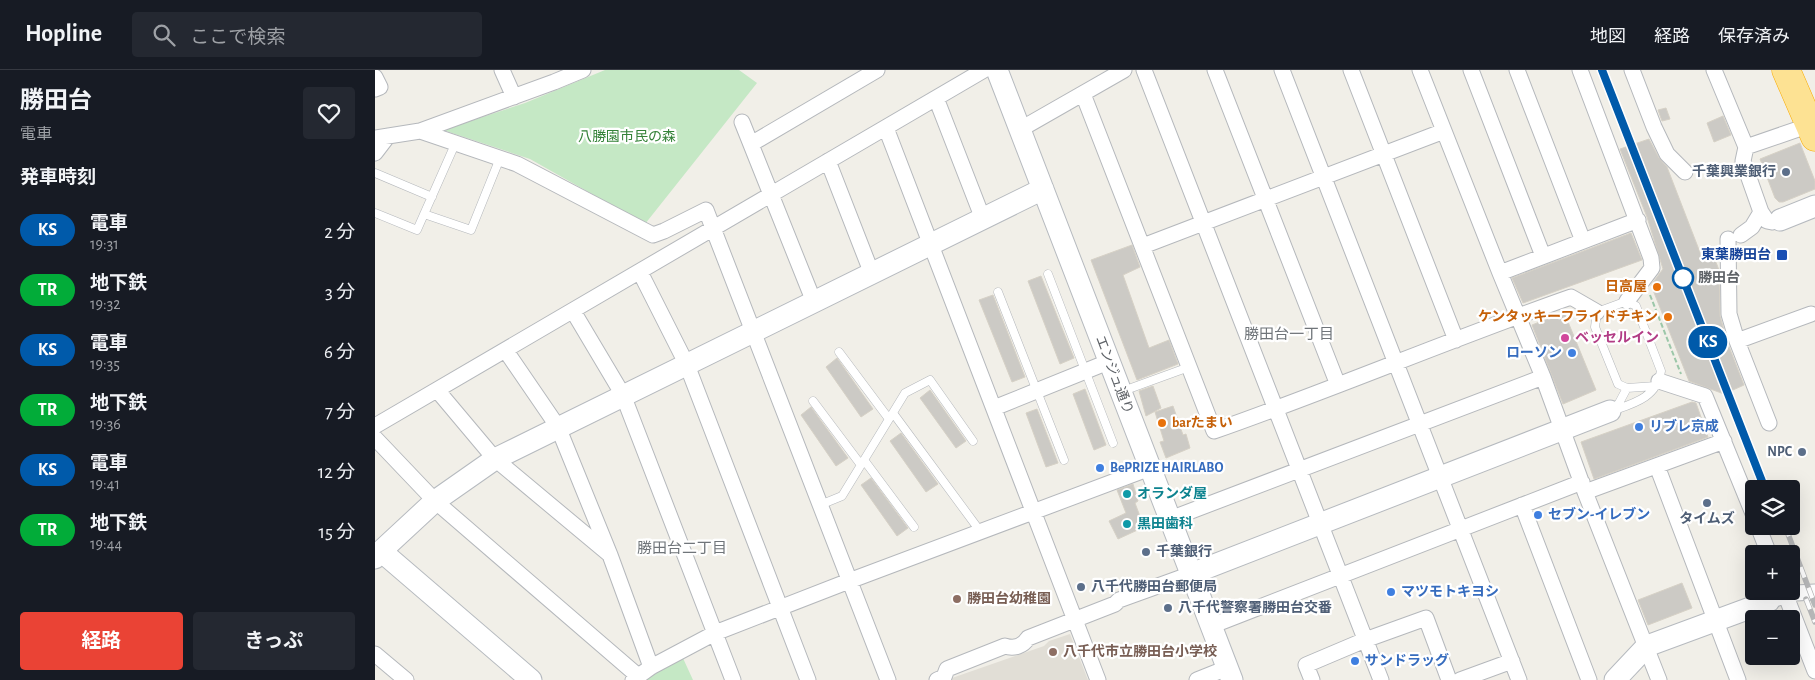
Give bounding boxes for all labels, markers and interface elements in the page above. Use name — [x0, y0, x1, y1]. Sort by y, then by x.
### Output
search box — [132, 12, 482, 57]
icon: search — [150, 21, 178, 49]
text: Hopline — [25, 22, 102, 46]
text: ここで検索 — [190, 28, 285, 47]
text: 地図 — [1590, 28, 1626, 46]
text: 経路 — [1654, 28, 1690, 46]
text: 保存済み — [1718, 28, 1790, 46]
button: heart — [303, 87, 355, 139]
text: 勝田台 — [20, 89, 92, 113]
text: 電車 — [20, 126, 52, 142]
park label: 八勝園市民の森 — [578, 129, 676, 144]
place label: 千葉興業銀行 — [1692, 164, 1776, 179]
marker: 千葉興業銀行 — [1780, 166, 1792, 178]
text: 発車時刻 — [20, 168, 96, 187]
text: 電車 — [90, 214, 128, 233]
text: KS — [38, 221, 57, 239]
text: 2 分 — [324, 223, 355, 242]
text: 19:31 — [90, 236, 119, 252]
place label: 東葉勝田台 — [1701, 247, 1771, 262]
marker: 東葉勝田台 — [1775, 248, 1789, 262]
marker: 勝田台 — [1672, 267, 1694, 289]
place label: 勝田台 — [1698, 270, 1740, 285]
text: 地下鉄 — [90, 274, 147, 293]
place label: 日高屋 — [1605, 279, 1647, 294]
text: TR — [38, 281, 57, 299]
marker: 日高屋 — [1651, 281, 1663, 293]
text: 3 分 — [325, 283, 355, 302]
text: 19:32 — [90, 296, 121, 312]
place label: ケンタッキーフライドチキン — [1478, 309, 1658, 324]
marker: ケンタッキーフライドチキン — [1662, 311, 1674, 323]
district label: 勝田台一丁目 — [1244, 326, 1334, 342]
line badge: KS — [1685, 326, 1731, 358]
place label: ベッセルイン — [1575, 330, 1659, 345]
marker: ベッセルイン — [1559, 332, 1571, 344]
street label: エンジュ通り — [1093, 333, 1136, 416]
text: KS — [1698, 333, 1718, 351]
text: 電車 — [90, 334, 128, 353]
text: KS — [38, 341, 57, 359]
text: 6 分 — [324, 343, 355, 362]
place label: ローソン — [1506, 346, 1562, 360]
marker: ローソン — [1566, 347, 1578, 359]
text: 19:35 — [90, 356, 120, 372]
text: 地下鉄 — [90, 394, 147, 413]
text: TR — [38, 401, 57, 419]
text: 7 分 — [325, 403, 355, 422]
place label: barたまい — [1172, 415, 1232, 430]
text: 19:36 — [90, 416, 121, 432]
marker: barたまい — [1156, 417, 1168, 429]
place label: リブレ京成 — [1649, 418, 1719, 434]
marker: リブレ京成 — [1633, 421, 1645, 433]
place label: NPC — [1767, 445, 1793, 459]
marker: NPC — [1796, 446, 1808, 458]
text: 電車 — [90, 454, 128, 473]
text: KS — [38, 461, 57, 479]
place label: BePRIZE HAIRLABO — [1110, 461, 1223, 475]
marker: BePRIZE HAIRLABO — [1094, 462, 1106, 474]
text: 12 分 — [318, 463, 355, 482]
text: 19:41 — [90, 476, 120, 492]
map controls — [1745, 480, 1800, 665]
button: layers — [1745, 480, 1800, 535]
place label: オランダ屋 — [1137, 485, 1207, 501]
marker: オランダ屋 — [1121, 488, 1133, 500]
marker: タイムズ — [1701, 497, 1713, 509]
place label: セブン-イレブン — [1548, 506, 1650, 522]
marker: セブン-イレブン — [1532, 509, 1544, 521]
place label: タイムズ — [1679, 510, 1735, 526]
text: 地下鉄 — [90, 514, 147, 533]
place label: 黒田歯科 — [1137, 516, 1193, 531]
marker: 黒田歯科 — [1121, 518, 1133, 530]
text: TR — [38, 521, 57, 539]
text: 15 分 — [318, 523, 355, 542]
text: 19:44 — [90, 536, 122, 552]
district label: 勝田台二丁目 — [637, 540, 727, 556]
place label: 千葉銀行 — [1156, 544, 1212, 559]
button: + — [1745, 545, 1800, 600]
marker: 千葉銀行 — [1140, 546, 1152, 558]
place label: 八千代勝田台郵便局 — [1091, 578, 1217, 594]
marker: 八千代勝田台郵便局 — [1075, 581, 1087, 593]
place label: マツモトキヨシ — [1401, 584, 1499, 599]
marker: マツモトキヨシ — [1385, 586, 1397, 598]
place label: 勝田台幼稚園 — [967, 590, 1051, 606]
marker: 勝田台幼稚園 — [951, 593, 963, 605]
place label: 八千代警察署勝田台交番 — [1178, 599, 1332, 615]
marker: 八千代警察署勝田台交番 — [1162, 602, 1174, 614]
button: − — [1745, 610, 1800, 665]
button: 経路 — [20, 612, 183, 670]
button: きっぷ — [193, 612, 355, 670]
place label: 八千代市立勝田台小学校 — [1063, 643, 1217, 659]
marker: 八千代市立勝田台小学校 — [1047, 646, 1059, 658]
place label: サンドラッグ — [1365, 652, 1449, 668]
marker: サンドラッグ — [1349, 655, 1361, 667]

